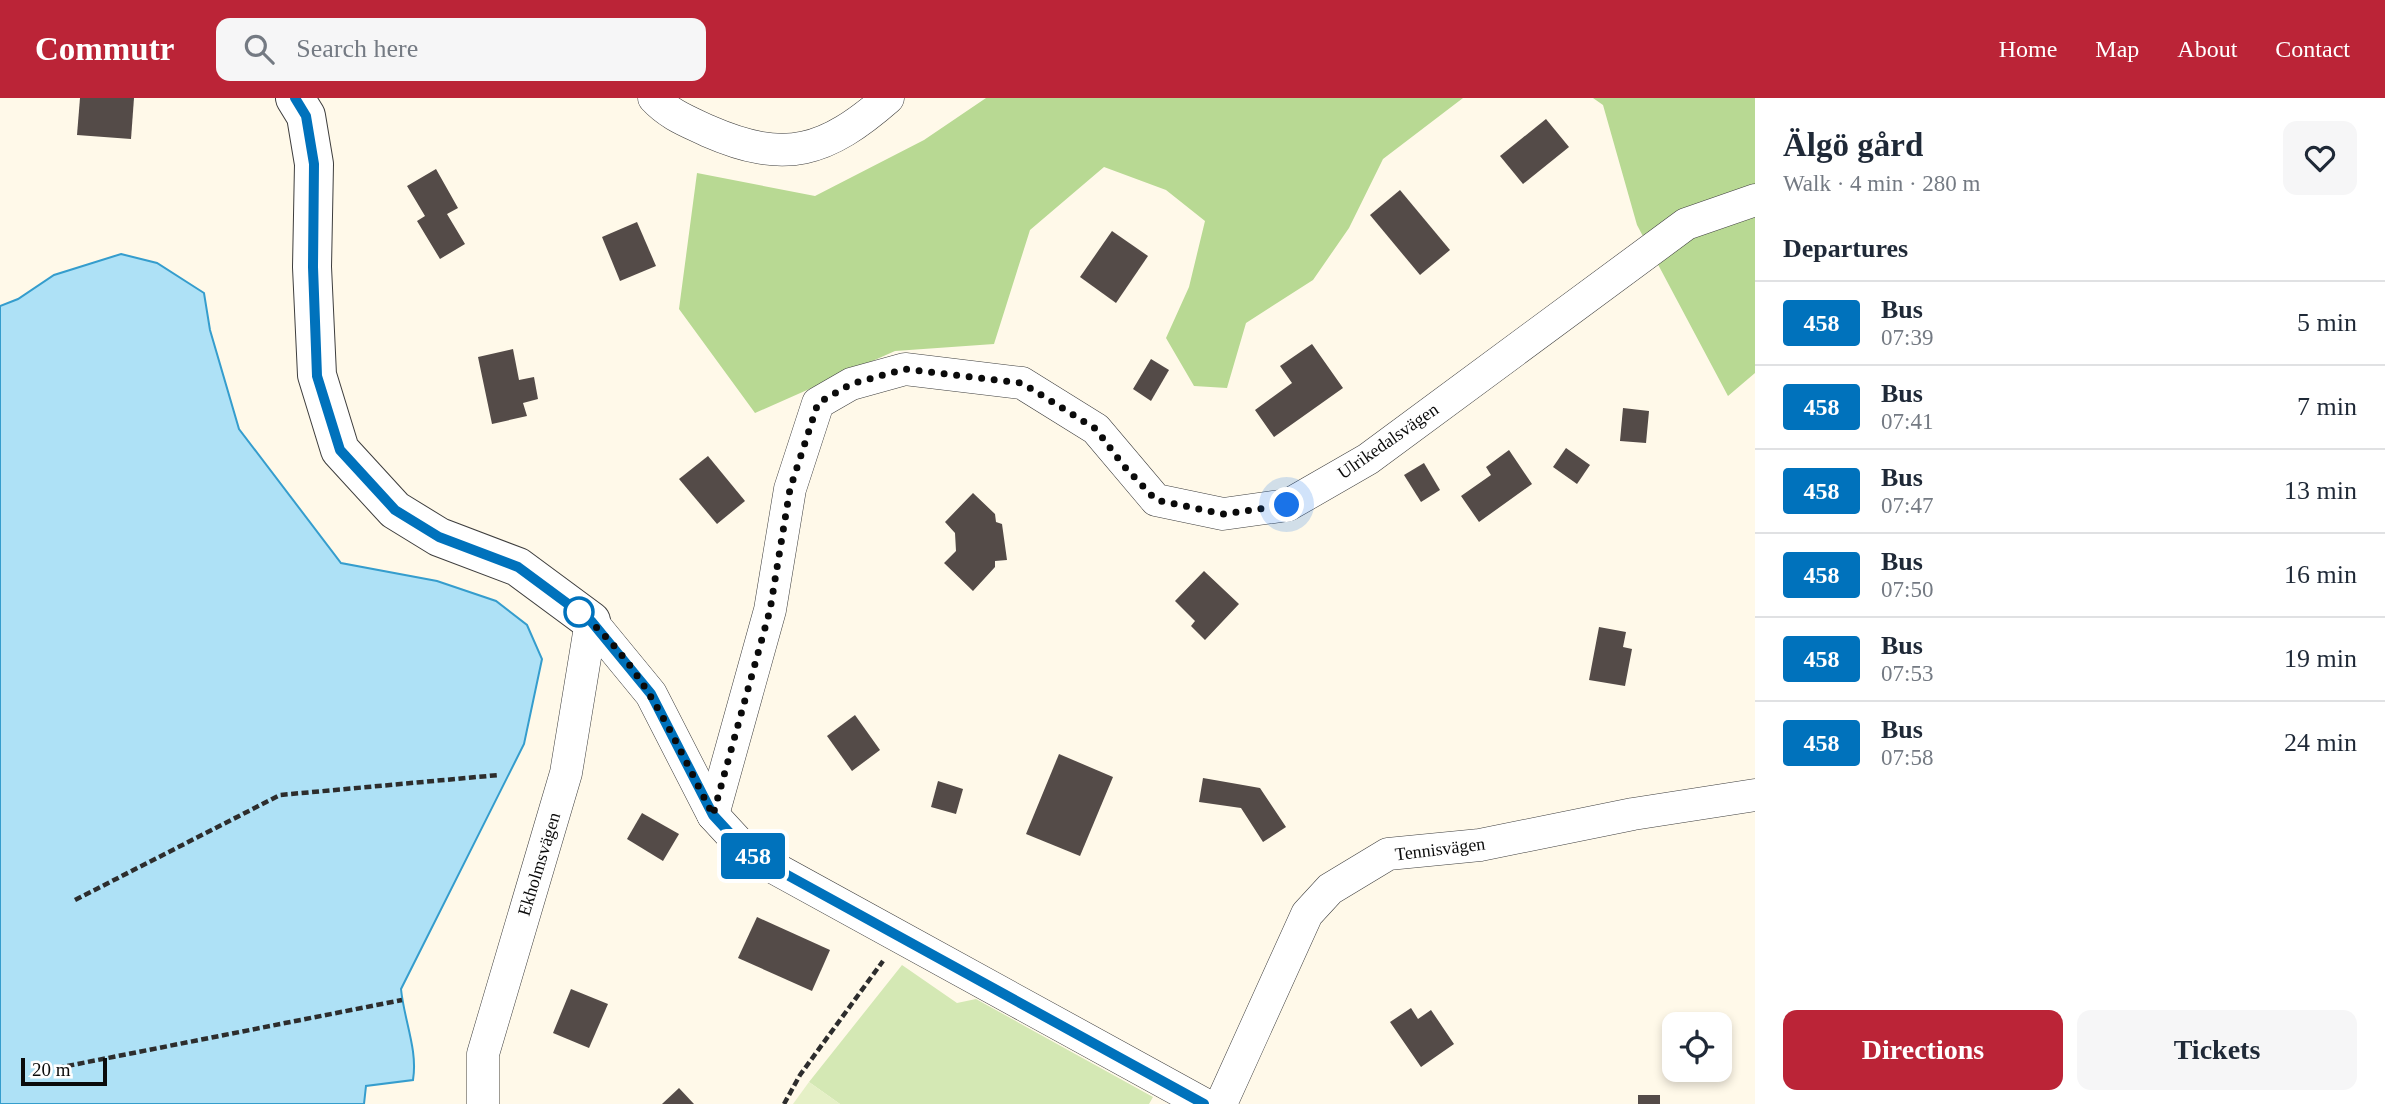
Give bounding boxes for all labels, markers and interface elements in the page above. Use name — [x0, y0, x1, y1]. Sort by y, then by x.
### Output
search box — [216, 18, 706, 81]
icon: search — [240, 30, 278, 68]
text: Commutr — [35, 31, 174, 67]
text: Search here — [296, 34, 418, 63]
text: Home — [1999, 36, 2057, 62]
text: Map — [2095, 36, 2139, 62]
text: About — [2177, 36, 2237, 62]
text: Contact — [2275, 36, 2350, 62]
button: heart — [2283, 121, 2357, 195]
text: Älgö gård — [1783, 127, 1923, 163]
text: Walk · 4 min · 280 m — [1783, 171, 1980, 196]
text: Departures — [1783, 234, 1908, 263]
text: Bus — [1881, 295, 1923, 324]
text: 5 min — [2297, 308, 2357, 337]
text: 458 — [1804, 310, 1840, 336]
text: 07:39 — [1881, 325, 1933, 350]
text: Bus — [1881, 379, 1923, 408]
text: 7 min — [2297, 392, 2357, 421]
text: 458 — [1804, 394, 1840, 420]
street label: Ulrikedalsvägen — [1334, 399, 1442, 483]
text: 07:41 — [1881, 409, 1933, 434]
text: Bus — [1881, 463, 1923, 492]
text: 13 min — [2284, 476, 2357, 505]
text: 458 — [1804, 478, 1840, 504]
your location — [1269, 487, 1304, 522]
text: 07:47 — [1881, 493, 1933, 518]
text: Bus — [1881, 547, 1923, 576]
text: 16 min — [2284, 560, 2357, 589]
text: 458 — [1804, 562, 1840, 588]
text: 07:50 — [1881, 577, 1933, 602]
unlabelled marker — [564, 597, 594, 627]
text: Bus — [1881, 631, 1923, 660]
text: 19 min — [2284, 644, 2357, 673]
text: 458 — [1804, 646, 1840, 672]
text: 07:53 — [1881, 661, 1933, 686]
text: Bus — [1881, 715, 1923, 744]
text: 24 min — [2284, 728, 2357, 757]
text: 458 — [1804, 730, 1840, 756]
text: 07:58 — [1881, 745, 1933, 770]
street label: Ekholmsvägen — [514, 810, 564, 918]
line badge: 458 — [713, 833, 793, 879]
street label: Tennisvägen — [1394, 834, 1486, 864]
text: 458 — [735, 843, 771, 869]
button: Directions — [1783, 1010, 2063, 1090]
button: Tickets — [2077, 1010, 2357, 1090]
map controls — [1662, 1012, 1732, 1082]
button: locate — [1662, 1012, 1732, 1082]
scale bar — [21, 1055, 107, 1087]
text: 20 m — [32, 1059, 71, 1080]

